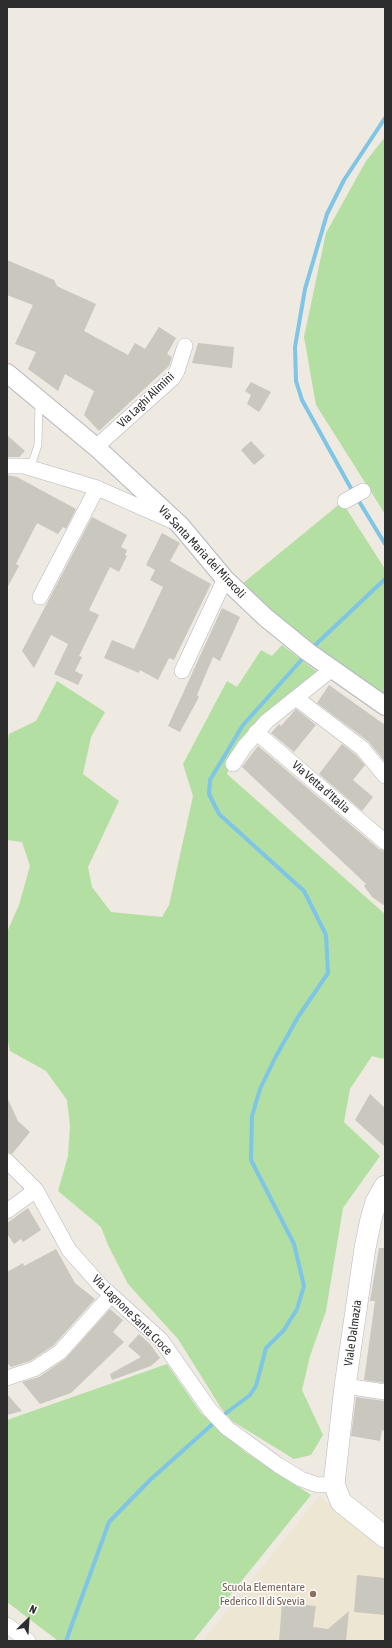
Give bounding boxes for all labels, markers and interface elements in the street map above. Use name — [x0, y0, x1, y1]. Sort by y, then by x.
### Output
street label: Via Laghi Alimini — [115, 369, 177, 431]
street label: Via Santa Maria dei Miracoli — [155, 503, 249, 601]
street label: Via Vetta d'Italia — [289, 758, 353, 816]
street label: Via Lagnone Santa Croce — [89, 1272, 175, 1358]
street label: Viale Dalmazia — [341, 1299, 365, 1367]
place label: Scuola Elementare Federico II di Svevia — [220, 1580, 305, 1608]
marker: Scuola Elementare Federico II di Svevia — [308, 1589, 318, 1599]
north arrow — [8, 1600, 48, 1640]
text: N — [28, 1602, 39, 1616]

